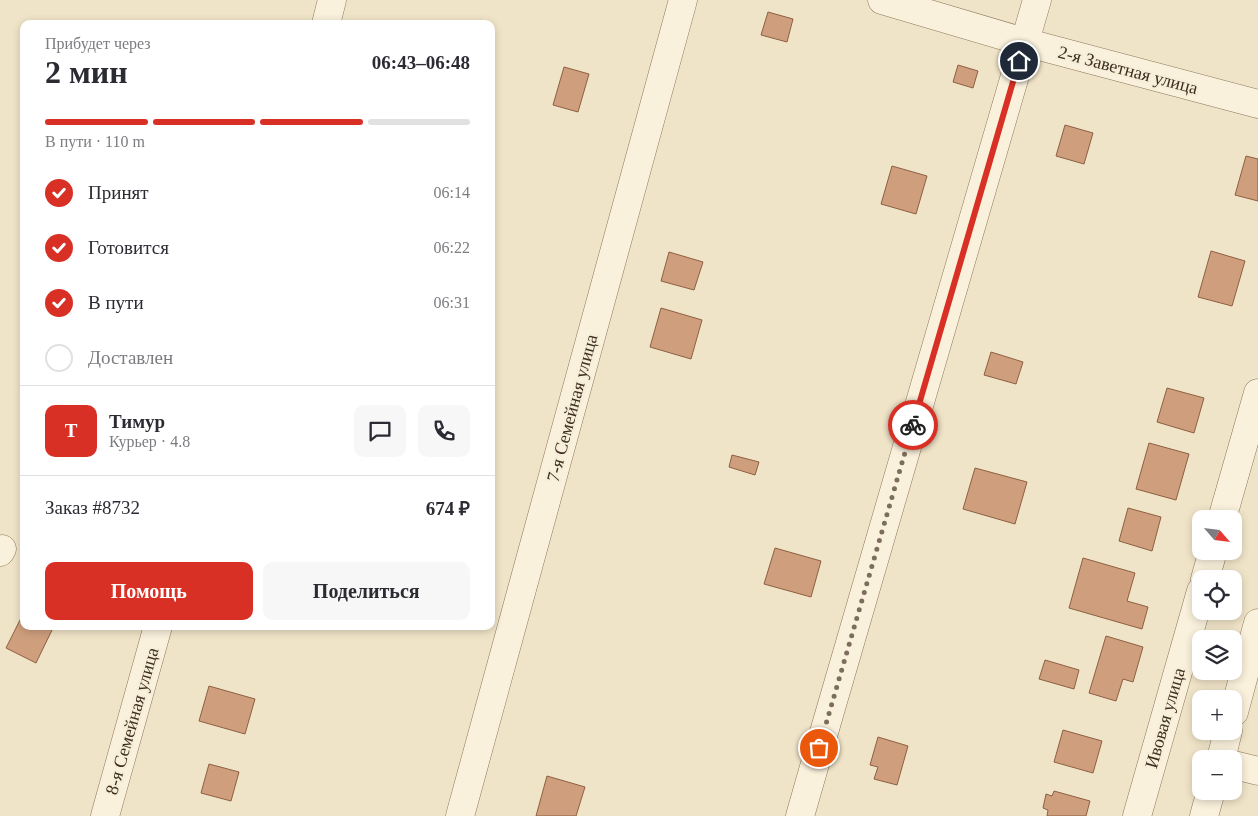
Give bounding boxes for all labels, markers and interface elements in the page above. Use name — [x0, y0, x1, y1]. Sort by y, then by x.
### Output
text: Прибудет через — [45, 35, 151, 52]
pin — [998, 40, 1040, 82]
street label: 2-я Заветная улица — [1056, 42, 1200, 98]
icon: home — [1005, 47, 1033, 75]
text: 06:43–06:48 — [372, 52, 470, 73]
text: 2 мин — [45, 54, 128, 90]
text: В пути · 110 m — [45, 133, 145, 150]
icon: check — [45, 179, 73, 207]
text: Принят — [88, 182, 149, 203]
text: 06:14 — [434, 184, 470, 201]
icon: check — [45, 234, 73, 262]
text: Готовится — [88, 237, 169, 258]
text: 06:22 — [434, 239, 470, 256]
icon: check — [45, 289, 73, 317]
text: В пути — [88, 292, 144, 313]
text: 06:31 — [434, 294, 470, 311]
street label: 7-я Семейная улица — [543, 332, 601, 484]
text: Доставлен — [88, 347, 173, 368]
courier — [888, 400, 938, 450]
button: chat — [354, 405, 406, 457]
button: phone — [418, 405, 470, 457]
text: Тимур — [109, 411, 165, 432]
icon: bike — [899, 411, 927, 439]
text: Т — [65, 420, 77, 441]
text: Курьер · 4.8 — [109, 433, 190, 450]
text: Заказ #8732 — [45, 497, 140, 518]
text: 674 ₽ — [426, 498, 470, 519]
north arrow — [1192, 510, 1242, 560]
map controls — [1192, 510, 1242, 800]
button: Помощь — [45, 562, 253, 620]
button: Поделиться — [263, 562, 470, 620]
button: locate — [1192, 570, 1242, 620]
button: layers — [1192, 630, 1242, 680]
street label: 8-я Семейная улица — [101, 645, 163, 797]
street label: Ивовая улица — [1141, 665, 1189, 771]
button: + — [1192, 690, 1242, 740]
pin — [798, 727, 840, 769]
icon: bag — [805, 734, 833, 762]
button: − — [1192, 750, 1242, 800]

